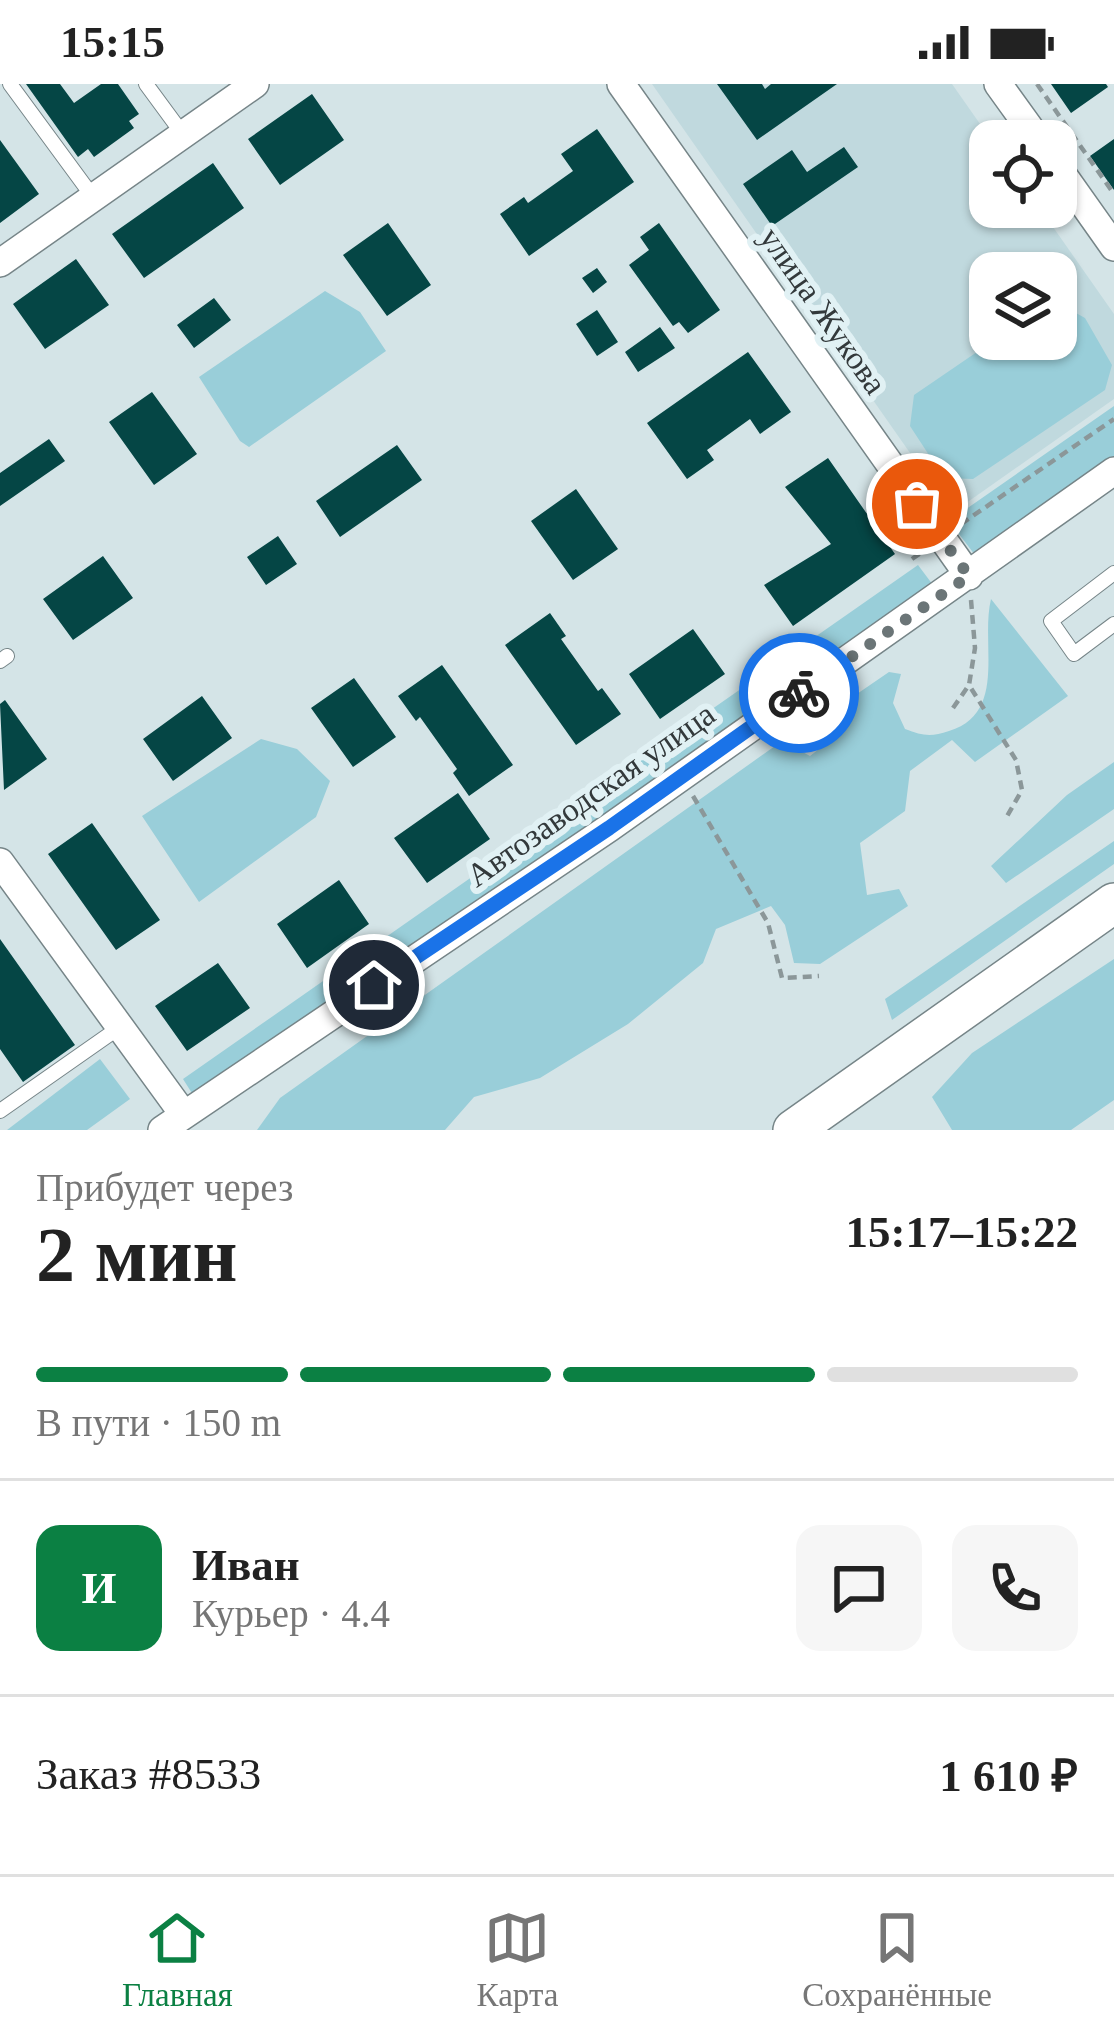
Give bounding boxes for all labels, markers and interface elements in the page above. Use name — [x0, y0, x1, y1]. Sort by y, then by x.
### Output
text: 15:15 — [60, 17, 165, 67]
map controls — [969, 120, 1077, 360]
button: locate — [969, 120, 1077, 228]
street label: улица Жукова — [753, 220, 894, 401]
button: layers — [969, 252, 1077, 360]
pin — [866, 453, 968, 555]
icon: bag — [884, 471, 950, 537]
courier — [739, 633, 859, 753]
icon: bike — [766, 660, 832, 726]
street label: Автозаводская улица — [460, 696, 722, 894]
pin — [323, 934, 425, 1036]
icon: home — [341, 952, 407, 1018]
text: Прибудет через — [36, 1166, 294, 1209]
text: 15:17–15:22 — [846, 1207, 1078, 1257]
text: 2 мин — [36, 1211, 238, 1298]
text: В пути · 150 m — [36, 1401, 281, 1444]
button: chat — [796, 1525, 922, 1651]
button: phone — [952, 1525, 1078, 1651]
text: Иван — [192, 1540, 300, 1590]
text: И — [81, 1563, 117, 1613]
text: Курьер · 4.4 — [192, 1592, 390, 1635]
text: Заказ #8533 — [36, 1749, 261, 1799]
text: 1 610 ₽ — [939, 1751, 1078, 1801]
tab: Главная — [122, 1905, 233, 2014]
tab: Карта — [477, 1905, 558, 2014]
tab: Сохранённые — [802, 1905, 992, 2014]

